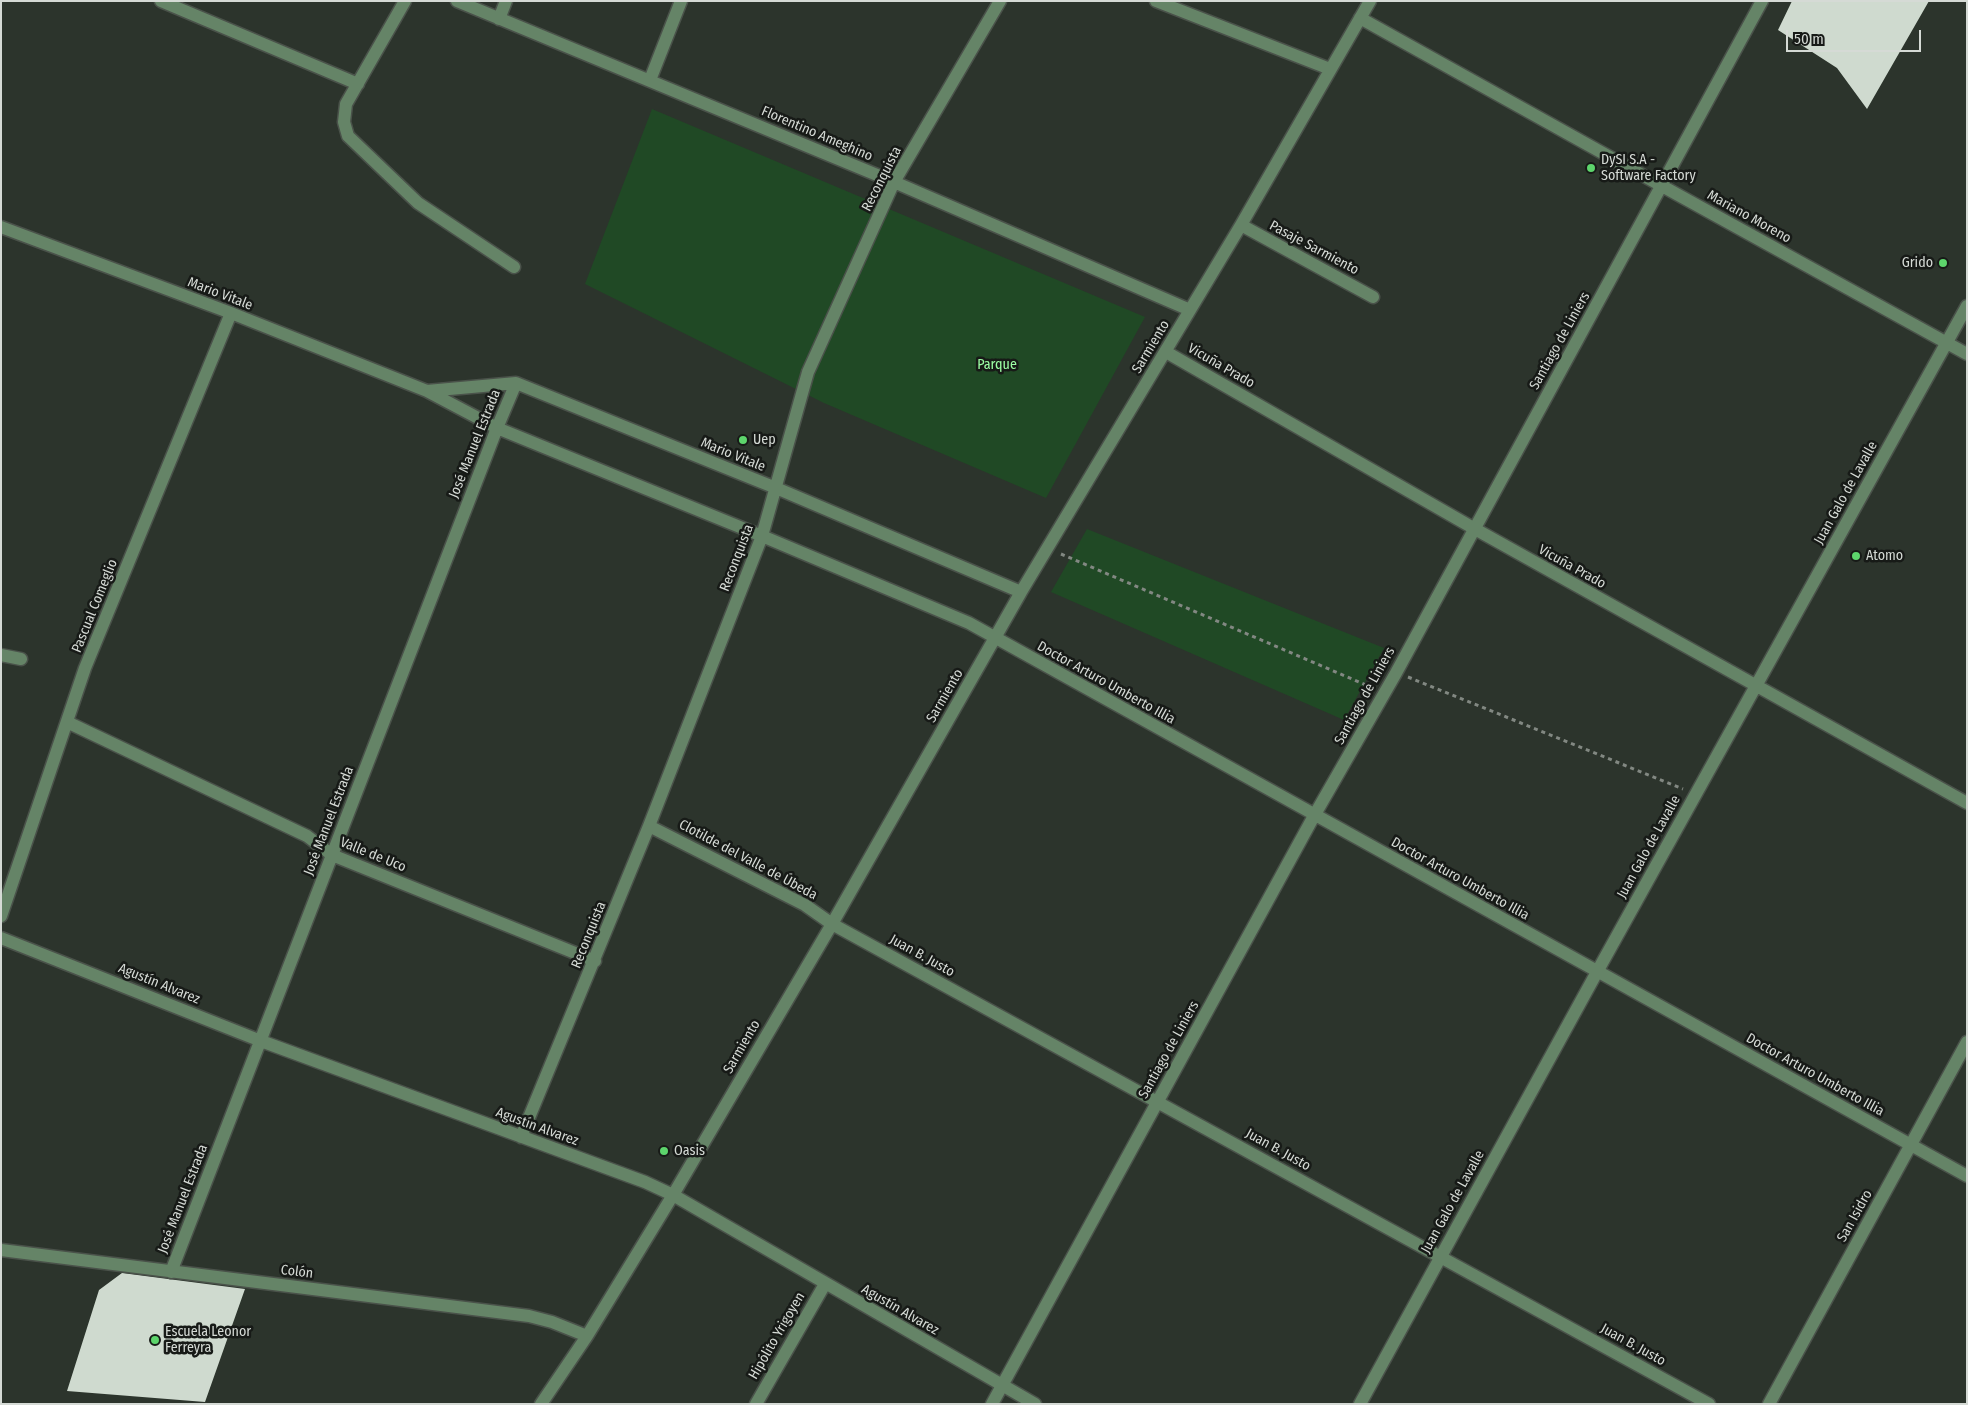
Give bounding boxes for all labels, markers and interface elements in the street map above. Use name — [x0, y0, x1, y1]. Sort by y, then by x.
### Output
scale bar — [1788, 20, 1923, 52]
text: 50 m — [1794, 30, 1824, 48]
street label: Florentino Ameghino — [759, 103, 875, 165]
street label: Reconquista — [859, 144, 905, 214]
place label: DySI S.A - Software Factory — [1601, 152, 1696, 184]
marker: DySI S.A - Software Factory — [1585, 162, 1597, 174]
street label: Mariano Moreno — [1704, 187, 1794, 247]
street label: Pasaje Sarmiento — [1266, 217, 1362, 279]
place label: Grido — [1902, 255, 1933, 271]
marker: Grido — [1937, 257, 1949, 269]
street label: Mario Vitale — [185, 274, 255, 314]
street label: Santiago de Liniers — [1526, 289, 1594, 393]
street label: Sarmiento — [1129, 317, 1173, 377]
street label: Vicuña Prado — [1184, 340, 1258, 392]
park label: Parque — [977, 357, 1017, 373]
street label: José Manuel Estrada — [446, 387, 504, 501]
place label: Uep — [753, 432, 776, 448]
street label: Mario Vitale — [698, 434, 768, 476]
marker: Uep — [737, 434, 749, 446]
street label: Juan Galo de Lavalle — [1811, 439, 1881, 547]
street label: Reconquista — [717, 522, 757, 594]
street label: Vicuña Prado — [1535, 542, 1609, 592]
place label: Atomo — [1866, 548, 1903, 564]
marker: Atomo — [1850, 550, 1862, 562]
street label: Pascual Comeglio — [69, 557, 121, 655]
street label: Doctor Arturo Umberto Illia — [1034, 638, 1178, 728]
street label: Santiago de Liniers — [1331, 644, 1399, 748]
street label: Sarmiento — [923, 666, 967, 726]
street label: José Manuel Estrada — [300, 764, 358, 878]
street label: Juan Galo de Lavalle — [1614, 793, 1684, 901]
street label: Clotilde del Valle de Úbeda — [676, 816, 820, 904]
street label: Valle de Uco — [337, 834, 409, 876]
street label: Doctor Arturo Umberto Illia — [1388, 834, 1532, 924]
street label: Reconquista — [568, 899, 610, 971]
street label: Juan B. Justo — [887, 931, 957, 981]
street label: Agustín Alvarez — [116, 960, 202, 1008]
street label: Santiago de Liniers — [1135, 998, 1203, 1102]
street label: Sarmiento — [720, 1017, 764, 1077]
street label: Doctor Arturo Umberto Illia — [1743, 1030, 1887, 1120]
street label: Agustín Alvarez — [493, 1104, 581, 1150]
street label: Juan B. Justo — [1243, 1125, 1313, 1175]
street label: José Manuel Estrada — [154, 1142, 212, 1256]
place label: Oasis — [674, 1143, 705, 1159]
marker: Oasis — [658, 1145, 670, 1157]
street label: Juan Galo de Lavalle — [1418, 1148, 1488, 1256]
street label: San Isidro — [1834, 1187, 1876, 1245]
street label: Colón — [280, 1262, 314, 1282]
street label: Agustín Alvarez — [858, 1281, 942, 1339]
street label: Hipólito Yrigoyen — [745, 1289, 809, 1383]
street label: Juan B. Justo — [1598, 1320, 1668, 1370]
place label: Escuela Leonor Ferreyra — [165, 1324, 251, 1356]
marker: Escuela Leonor Ferreyra — [149, 1334, 161, 1346]

